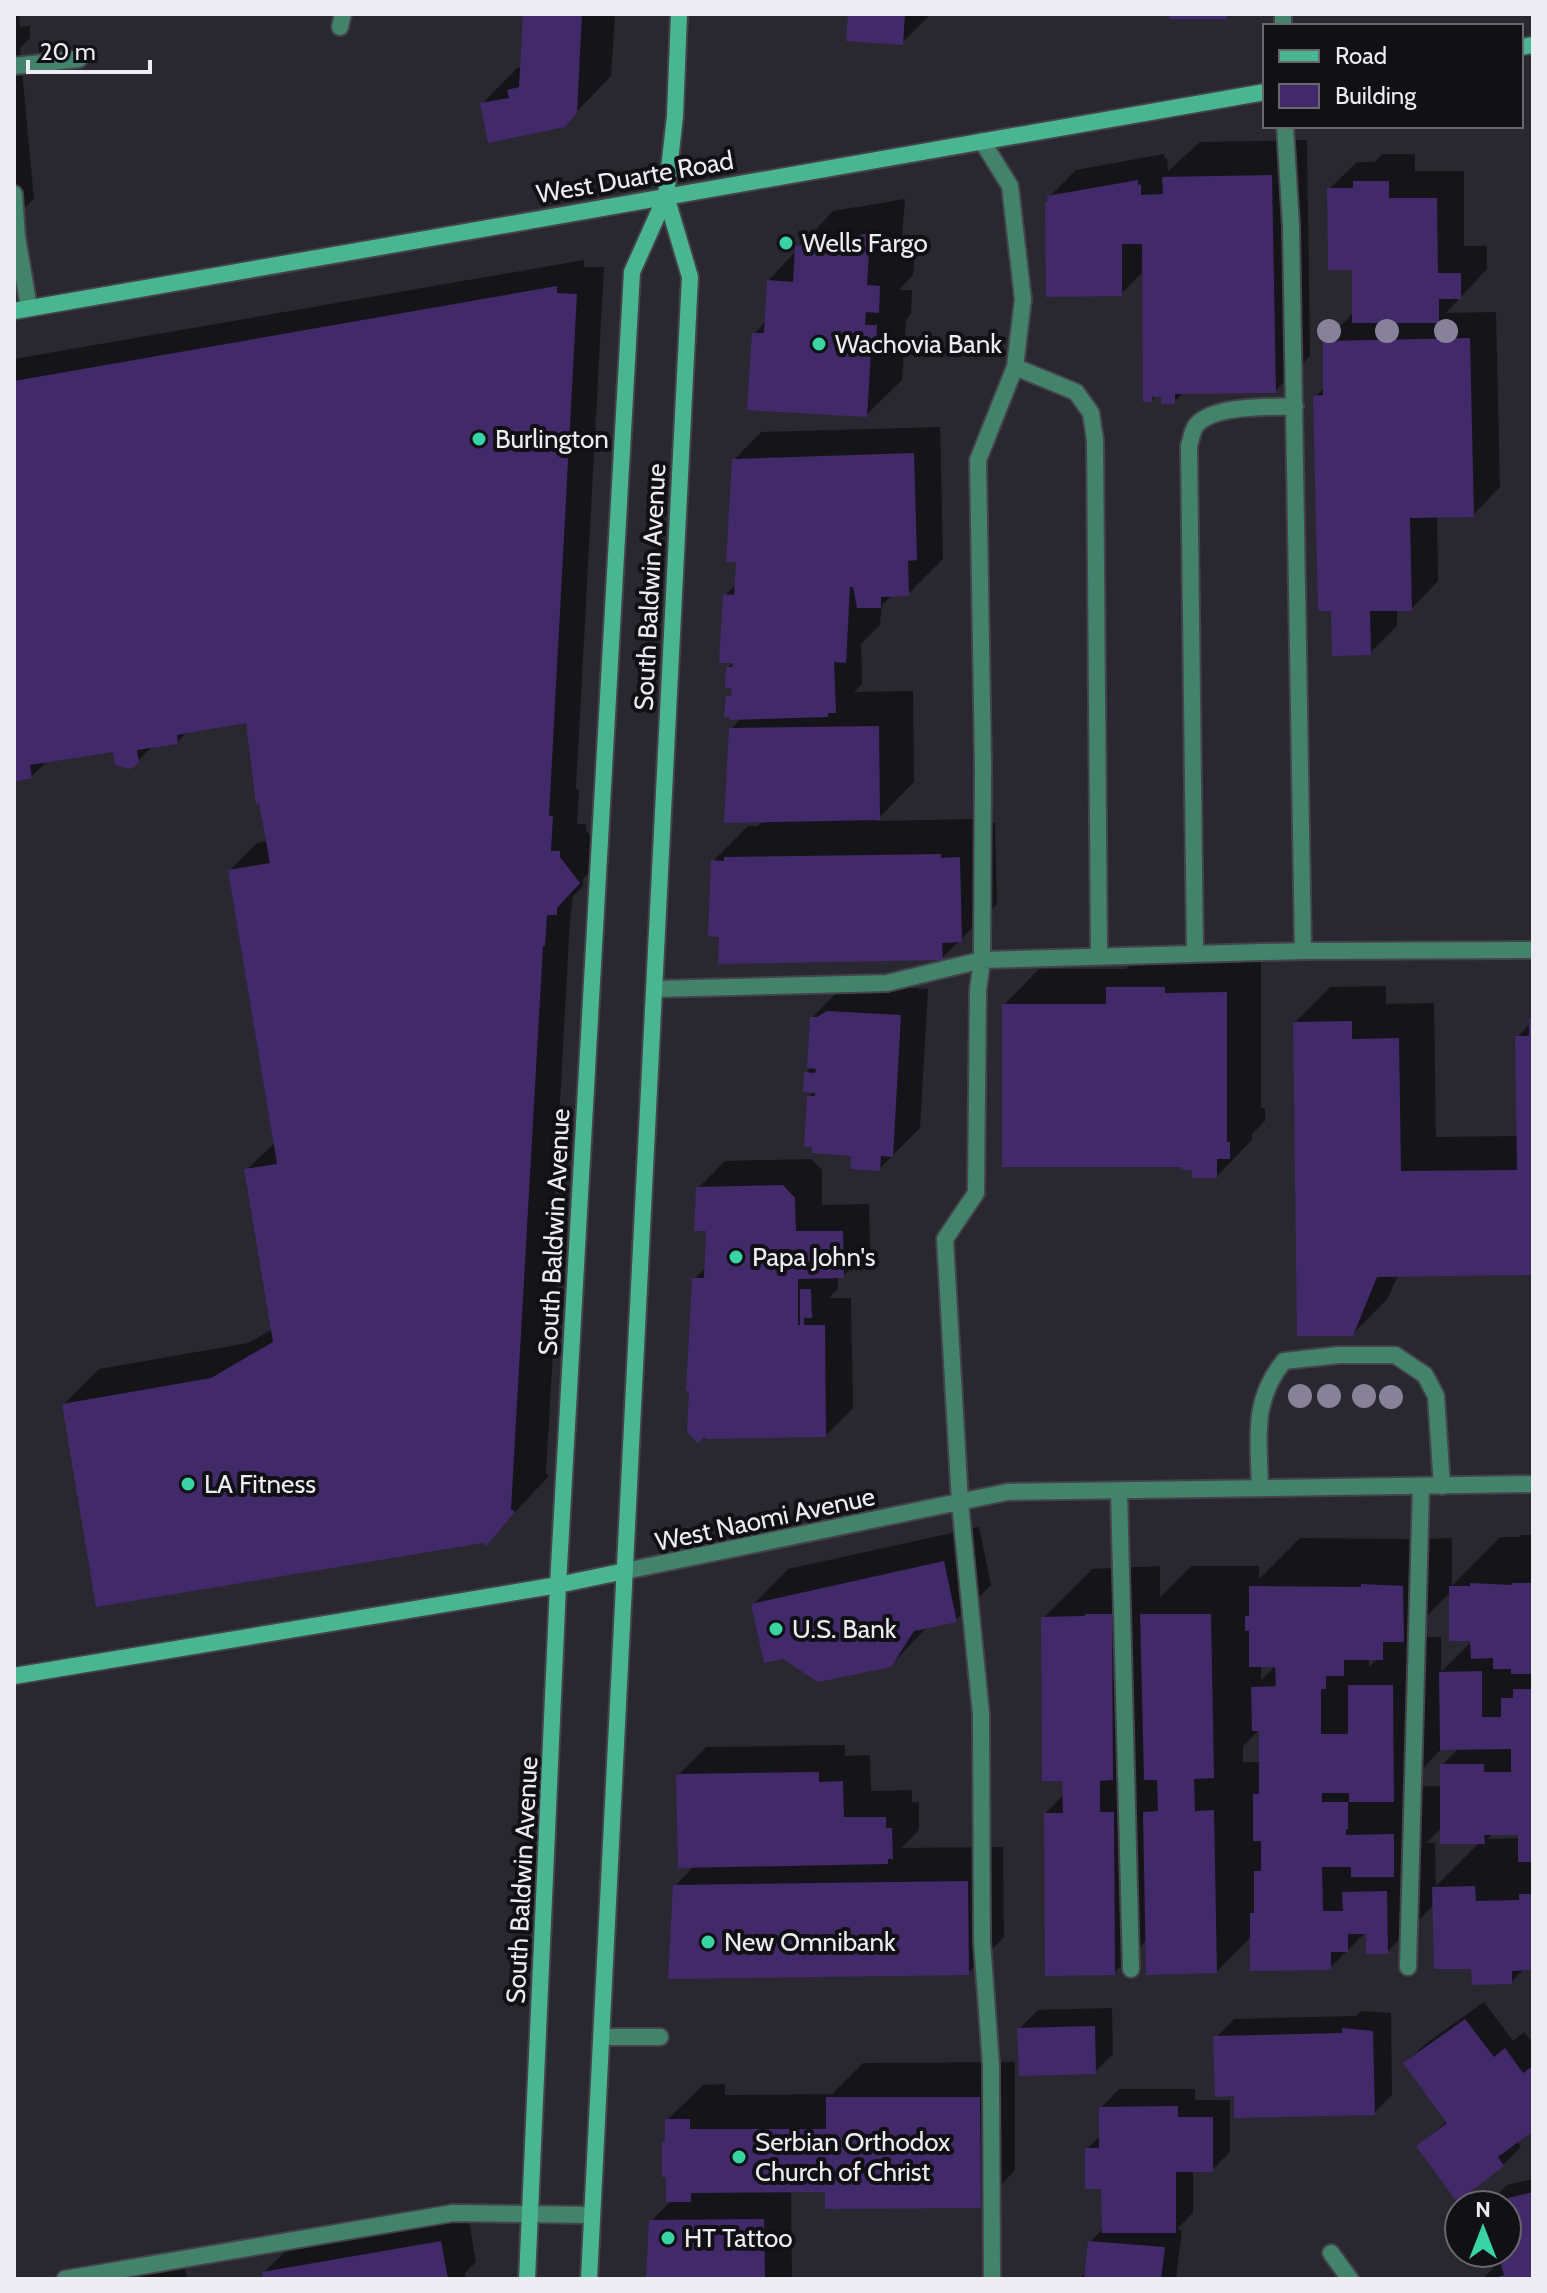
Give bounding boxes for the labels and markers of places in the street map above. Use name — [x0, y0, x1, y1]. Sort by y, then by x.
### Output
place label: Wells Fargo — [802, 227, 928, 259]
marker: Wells Fargo — [777, 234, 795, 252]
place label: Wachovia Bank — [835, 328, 1002, 360]
marker: Wachovia Bank — [810, 335, 828, 353]
place label: Burlington — [495, 423, 609, 455]
marker: Burlington — [470, 430, 488, 448]
place label: Papa John's — [752, 1241, 876, 1273]
marker: Papa John's — [727, 1248, 745, 1266]
place label: LA Fitness — [204, 1468, 316, 1500]
marker: LA Fitness — [179, 1475, 197, 1493]
place label: U.S. Bank — [792, 1613, 897, 1645]
marker: U.S. Bank — [767, 1620, 785, 1638]
place label: New Omnibank — [724, 1926, 896, 1958]
marker: New Omnibank — [699, 1933, 717, 1951]
place label: Serbian Orthodox Church of Christ — [755, 2126, 951, 2188]
marker: Serbian Orthodox Church of Christ — [730, 2148, 748, 2166]
place label: HT Tattoo — [684, 2222, 793, 2254]
marker: HT Tattoo — [659, 2229, 677, 2247]

